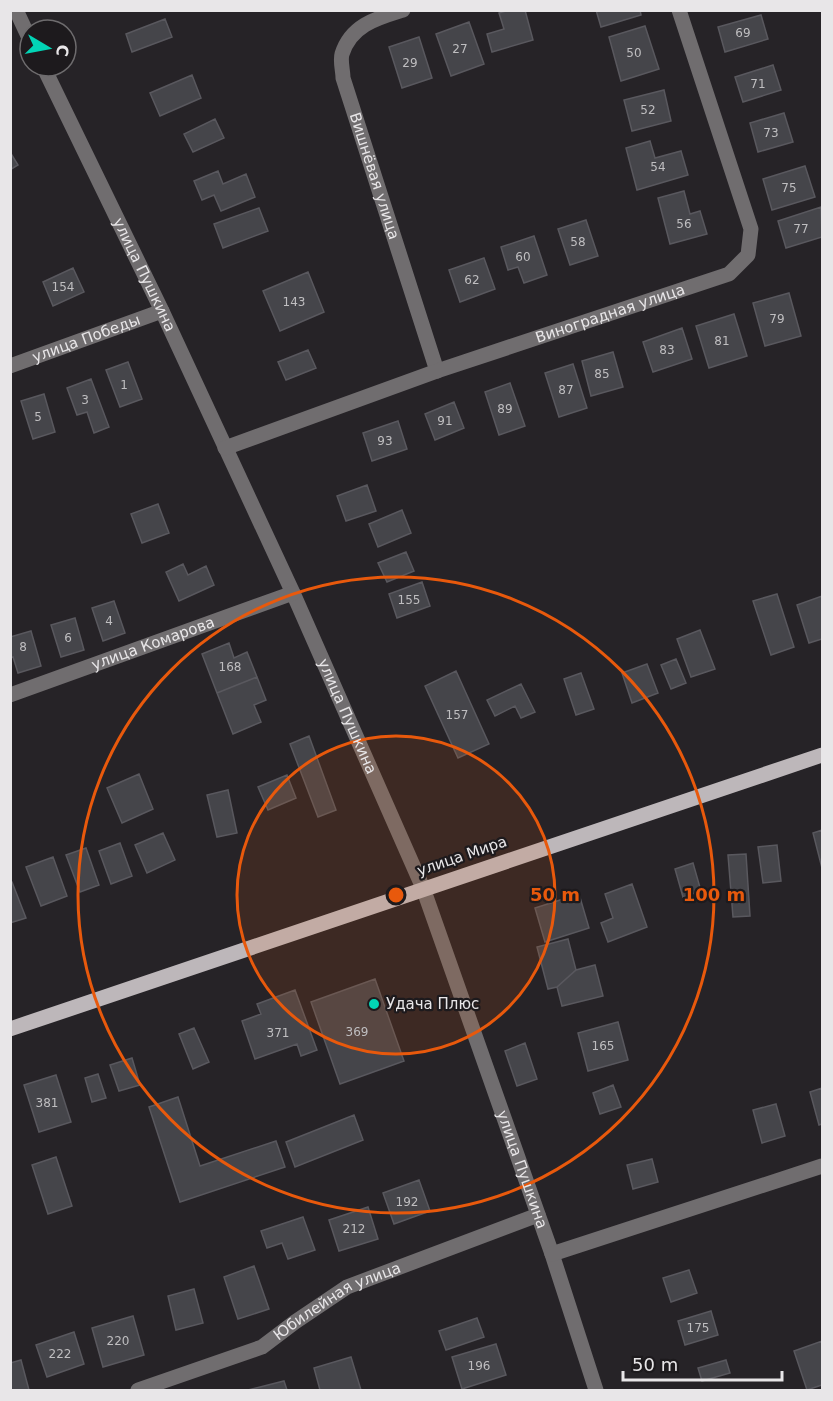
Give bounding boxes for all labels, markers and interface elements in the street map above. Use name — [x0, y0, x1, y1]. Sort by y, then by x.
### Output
north arrow — [18, 18, 78, 78]
house number: 69 — [735, 26, 751, 40]
house number: 27 — [452, 42, 468, 56]
text: С — [52, 43, 73, 58]
house number: 50 — [626, 46, 642, 60]
house number: 29 — [402, 56, 418, 70]
house number: 71 — [750, 77, 766, 91]
house number: 52 — [640, 103, 656, 117]
street label: Вишнёвая улица — [346, 110, 403, 242]
house number: 73 — [763, 126, 779, 140]
house number: 54 — [650, 160, 666, 174]
house number: 75 — [781, 181, 797, 195]
street label: улица Пушкина — [109, 215, 179, 334]
house number: 56 — [676, 217, 692, 231]
house number: 77 — [793, 222, 809, 236]
house number: 58 — [570, 235, 586, 249]
house number: 60 — [515, 250, 531, 264]
house number: 62 — [464, 273, 480, 287]
house number: 154 — [52, 280, 74, 294]
street label: Виноградная улица — [533, 280, 687, 347]
house number: 143 — [283, 295, 305, 309]
street label: улица Победы — [30, 311, 143, 366]
house number: 79 — [769, 312, 785, 326]
house number: 81 — [714, 334, 730, 348]
house number: 83 — [659, 343, 675, 357]
house number: 85 — [594, 367, 610, 381]
house number: 1 — [120, 378, 128, 392]
house number: 87 — [558, 383, 574, 397]
house number: 3 — [81, 393, 89, 407]
house number: 89 — [497, 402, 513, 416]
house number: 5 — [34, 410, 42, 424]
house number: 91 — [437, 414, 453, 428]
house number: 93 — [377, 434, 393, 448]
house number: 155 — [398, 593, 420, 607]
street label: улица Комарова — [89, 613, 217, 674]
house number: 4 — [105, 614, 113, 628]
house number: 6 — [64, 631, 72, 645]
house number: 8 — [19, 640, 27, 654]
street label: улица Пушкина — [314, 656, 381, 777]
house number: 168 — [219, 660, 241, 674]
house number: 157 — [446, 708, 468, 722]
street label: улица Мира — [415, 832, 509, 880]
text: 50 m — [530, 884, 580, 905]
text: 100 m — [683, 884, 745, 905]
centre of rings — [386, 885, 406, 905]
place label: Удача Плюс — [386, 995, 479, 1013]
marker: Удача Плюс — [367, 997, 381, 1011]
house number: 369 — [346, 1025, 368, 1039]
house number: 371 — [267, 1026, 289, 1040]
house number: 165 — [592, 1039, 614, 1053]
house number: 381 — [36, 1096, 58, 1110]
street label: улица Пушкина — [493, 1108, 551, 1231]
house number: 192 — [396, 1195, 418, 1209]
house number: 212 — [343, 1222, 365, 1236]
street label: Юбилейная улица — [270, 1259, 403, 1344]
house number: 175 — [687, 1321, 709, 1335]
house number: 220 — [107, 1334, 129, 1348]
scale bar — [623, 1344, 782, 1382]
house number: 222 — [49, 1347, 71, 1361]
text: 50 m — [632, 1354, 678, 1375]
house number: 196 — [468, 1359, 490, 1373]

